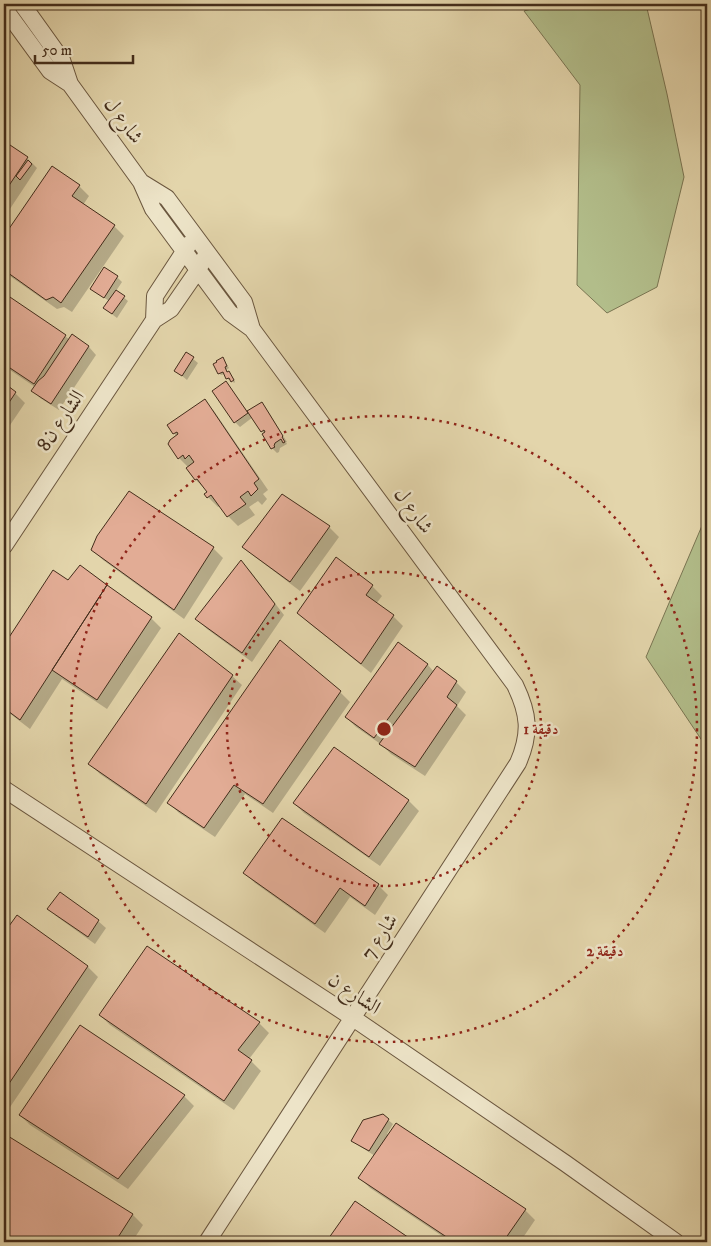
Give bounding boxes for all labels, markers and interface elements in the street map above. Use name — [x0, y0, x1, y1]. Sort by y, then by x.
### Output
scale bar — [35, 32, 132, 64]
text: 50 m — [42, 41, 72, 60]
street label: شارع ل — [95, 93, 148, 151]
street label: الشارع ن8 — [32, 386, 94, 459]
street label: شارع ل — [385, 483, 438, 541]
centre of rings — [375, 720, 393, 738]
text: 1 دقيقة — [524, 720, 558, 739]
street label: شارع 7 — [356, 909, 407, 967]
text: 2 دقيقة — [587, 942, 623, 961]
street label: الشارع ن — [321, 967, 385, 1024]

